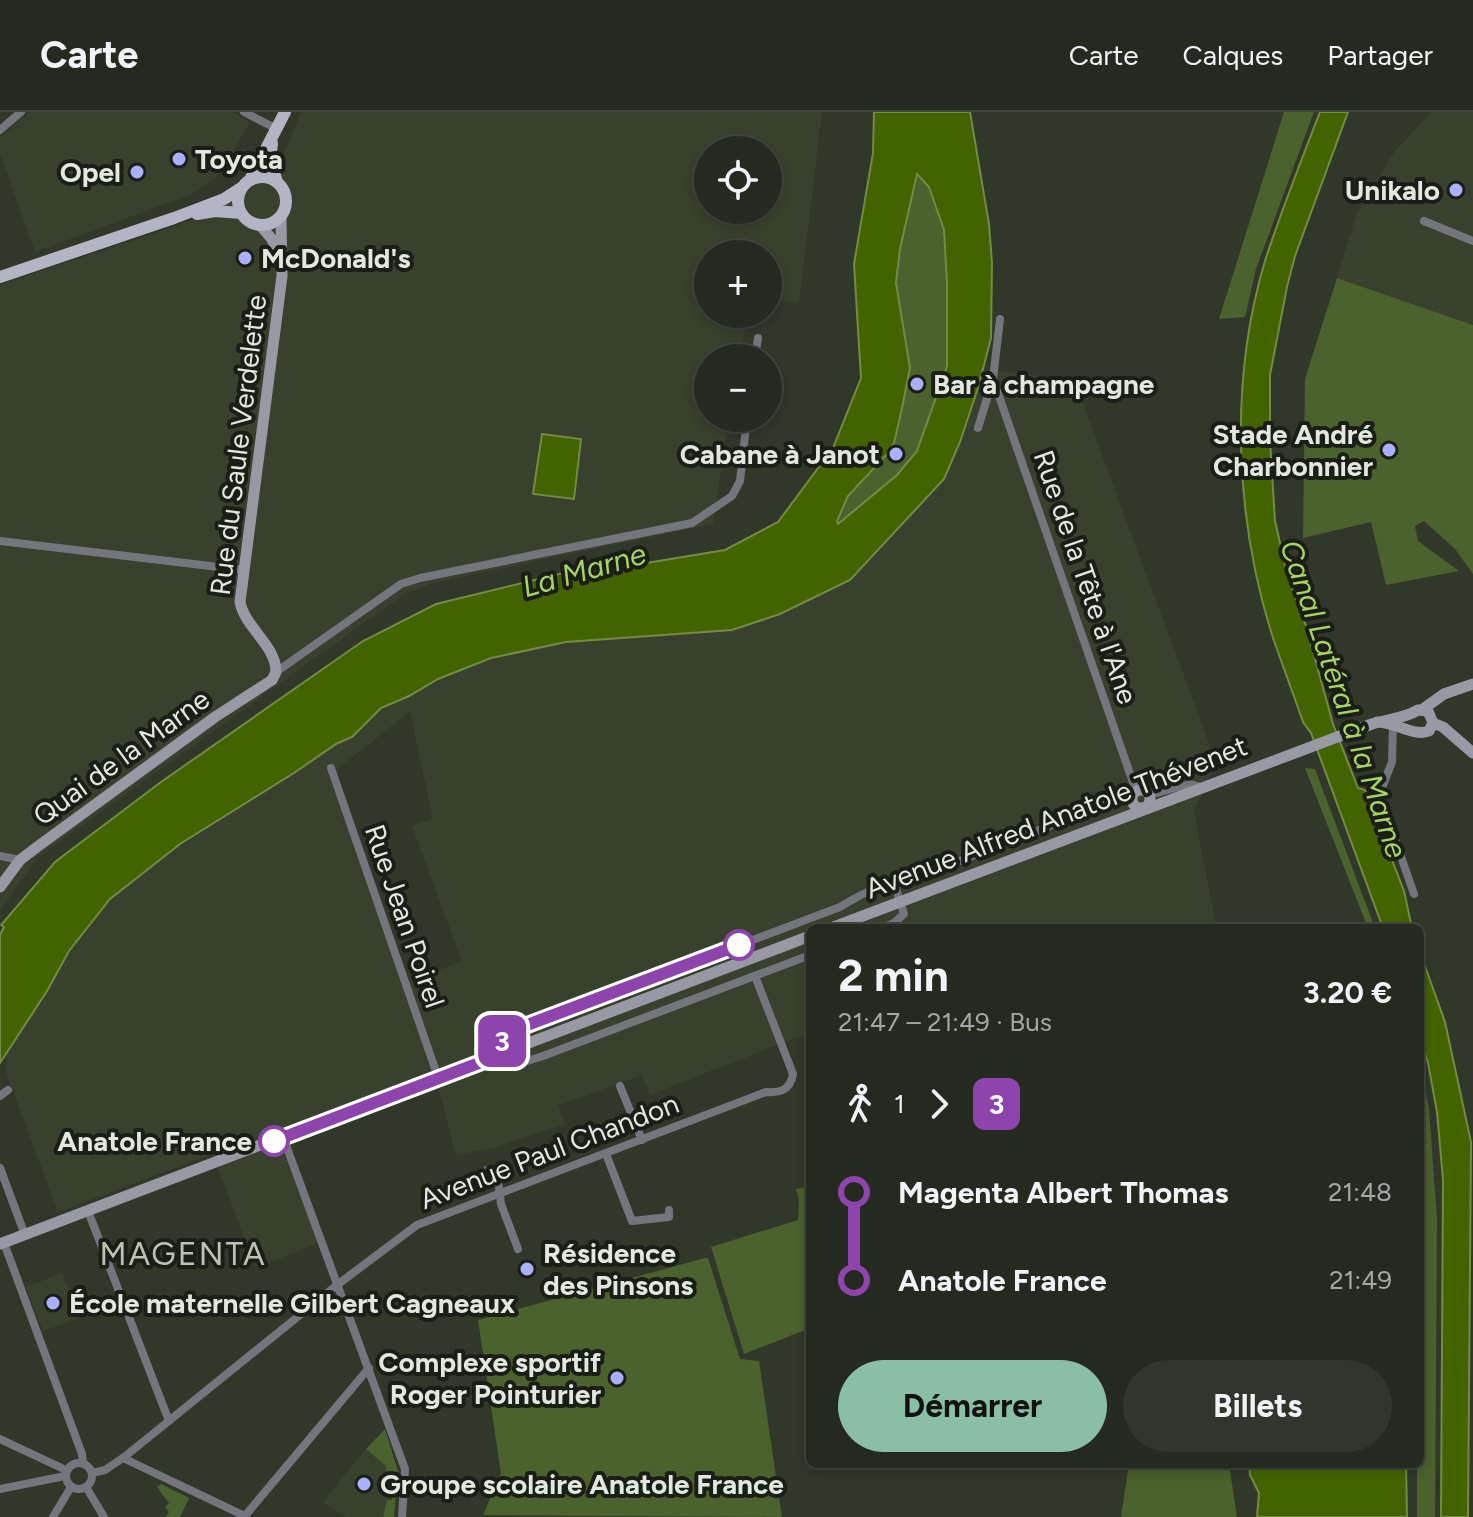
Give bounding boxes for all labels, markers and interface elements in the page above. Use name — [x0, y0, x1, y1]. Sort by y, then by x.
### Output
text: Carte — [40, 32, 138, 78]
text: Carte — [1069, 38, 1139, 72]
text: Calques — [1183, 38, 1283, 72]
text: Partager — [1327, 38, 1433, 72]
map controls — [694, 136, 782, 432]
button: locate — [694, 136, 782, 224]
place label: Toyota — [195, 142, 283, 176]
marker: Toyota — [170, 150, 188, 168]
place label: Opel — [60, 155, 121, 189]
marker: Opel — [128, 163, 146, 181]
place label: Unikalo — [1345, 173, 1440, 207]
marker: Unikalo — [1447, 181, 1465, 199]
button: + — [694, 240, 782, 328]
place label: McDonald's — [261, 241, 410, 275]
marker: McDonald's — [236, 249, 254, 267]
street label: Rue du Saule Verdelette — [203, 293, 273, 597]
button: − — [694, 344, 782, 432]
place label: Bar à champagne — [933, 367, 1154, 401]
marker: Bar à champagne — [908, 375, 926, 393]
place label: Stade André Charbonnier — [1212, 417, 1373, 483]
place label: Cabane à Janot — [680, 437, 880, 471]
marker: Stade André Charbonnier — [1380, 441, 1398, 459]
marker: Cabane à Janot — [887, 445, 905, 463]
street label: Rue de la Tête à l'Ane — [1027, 446, 1145, 708]
water label: La Marne — [518, 535, 650, 605]
water label: Canal Latéral à la Marne — [1272, 535, 1416, 863]
street label: Quai de la Marne — [26, 682, 216, 832]
street label: Avenue Alfred Anatole Thévenet — [860, 728, 1252, 906]
street label: Rue Jean Poirel — [358, 820, 452, 1012]
unlabelled marker — [724, 930, 754, 960]
text: 2 min — [838, 949, 949, 1002]
text: 3.20 € — [1303, 974, 1392, 1011]
text: 21:47 – 21:49 · Bus — [838, 1006, 1052, 1038]
line badge: 3 — [476, 1015, 528, 1067]
text: 3 — [494, 1024, 510, 1058]
icon: walk — [838, 1082, 882, 1126]
icon: forward — [917, 1082, 961, 1126]
street label: Avenue Paul Chandon — [415, 1086, 683, 1216]
text: 3 — [989, 1087, 1004, 1121]
text: 1 — [894, 1088, 905, 1120]
place label: Anatole France — [57, 1124, 252, 1158]
marker: Anatole France — [259, 1126, 289, 1156]
text: Magenta Albert Thomas — [898, 1174, 1228, 1211]
text: 21:48 — [1328, 1176, 1392, 1208]
district label: MAGENTA — [99, 1235, 267, 1273]
place label: Résidence des Pinsons — [543, 1236, 693, 1302]
marker: Résidence des Pinsons — [518, 1260, 536, 1278]
text: Anatole France — [898, 1262, 1107, 1299]
text: 21:49 — [1329, 1264, 1392, 1296]
place label: École maternelle Gilbert Cagneaux — [69, 1286, 515, 1320]
marker: École maternelle Gilbert Cagneaux — [44, 1294, 62, 1312]
place label: Complexe sportif Roger Pointurier — [378, 1345, 602, 1411]
button: Démarrer — [838, 1360, 1107, 1452]
button: Billets — [1123, 1360, 1392, 1452]
marker: Complexe sportif Roger Pointurier — [608, 1369, 626, 1387]
place label: Groupe scolaire Anatole France — [380, 1467, 784, 1501]
marker: Groupe scolaire Anatole France — [355, 1475, 373, 1493]

